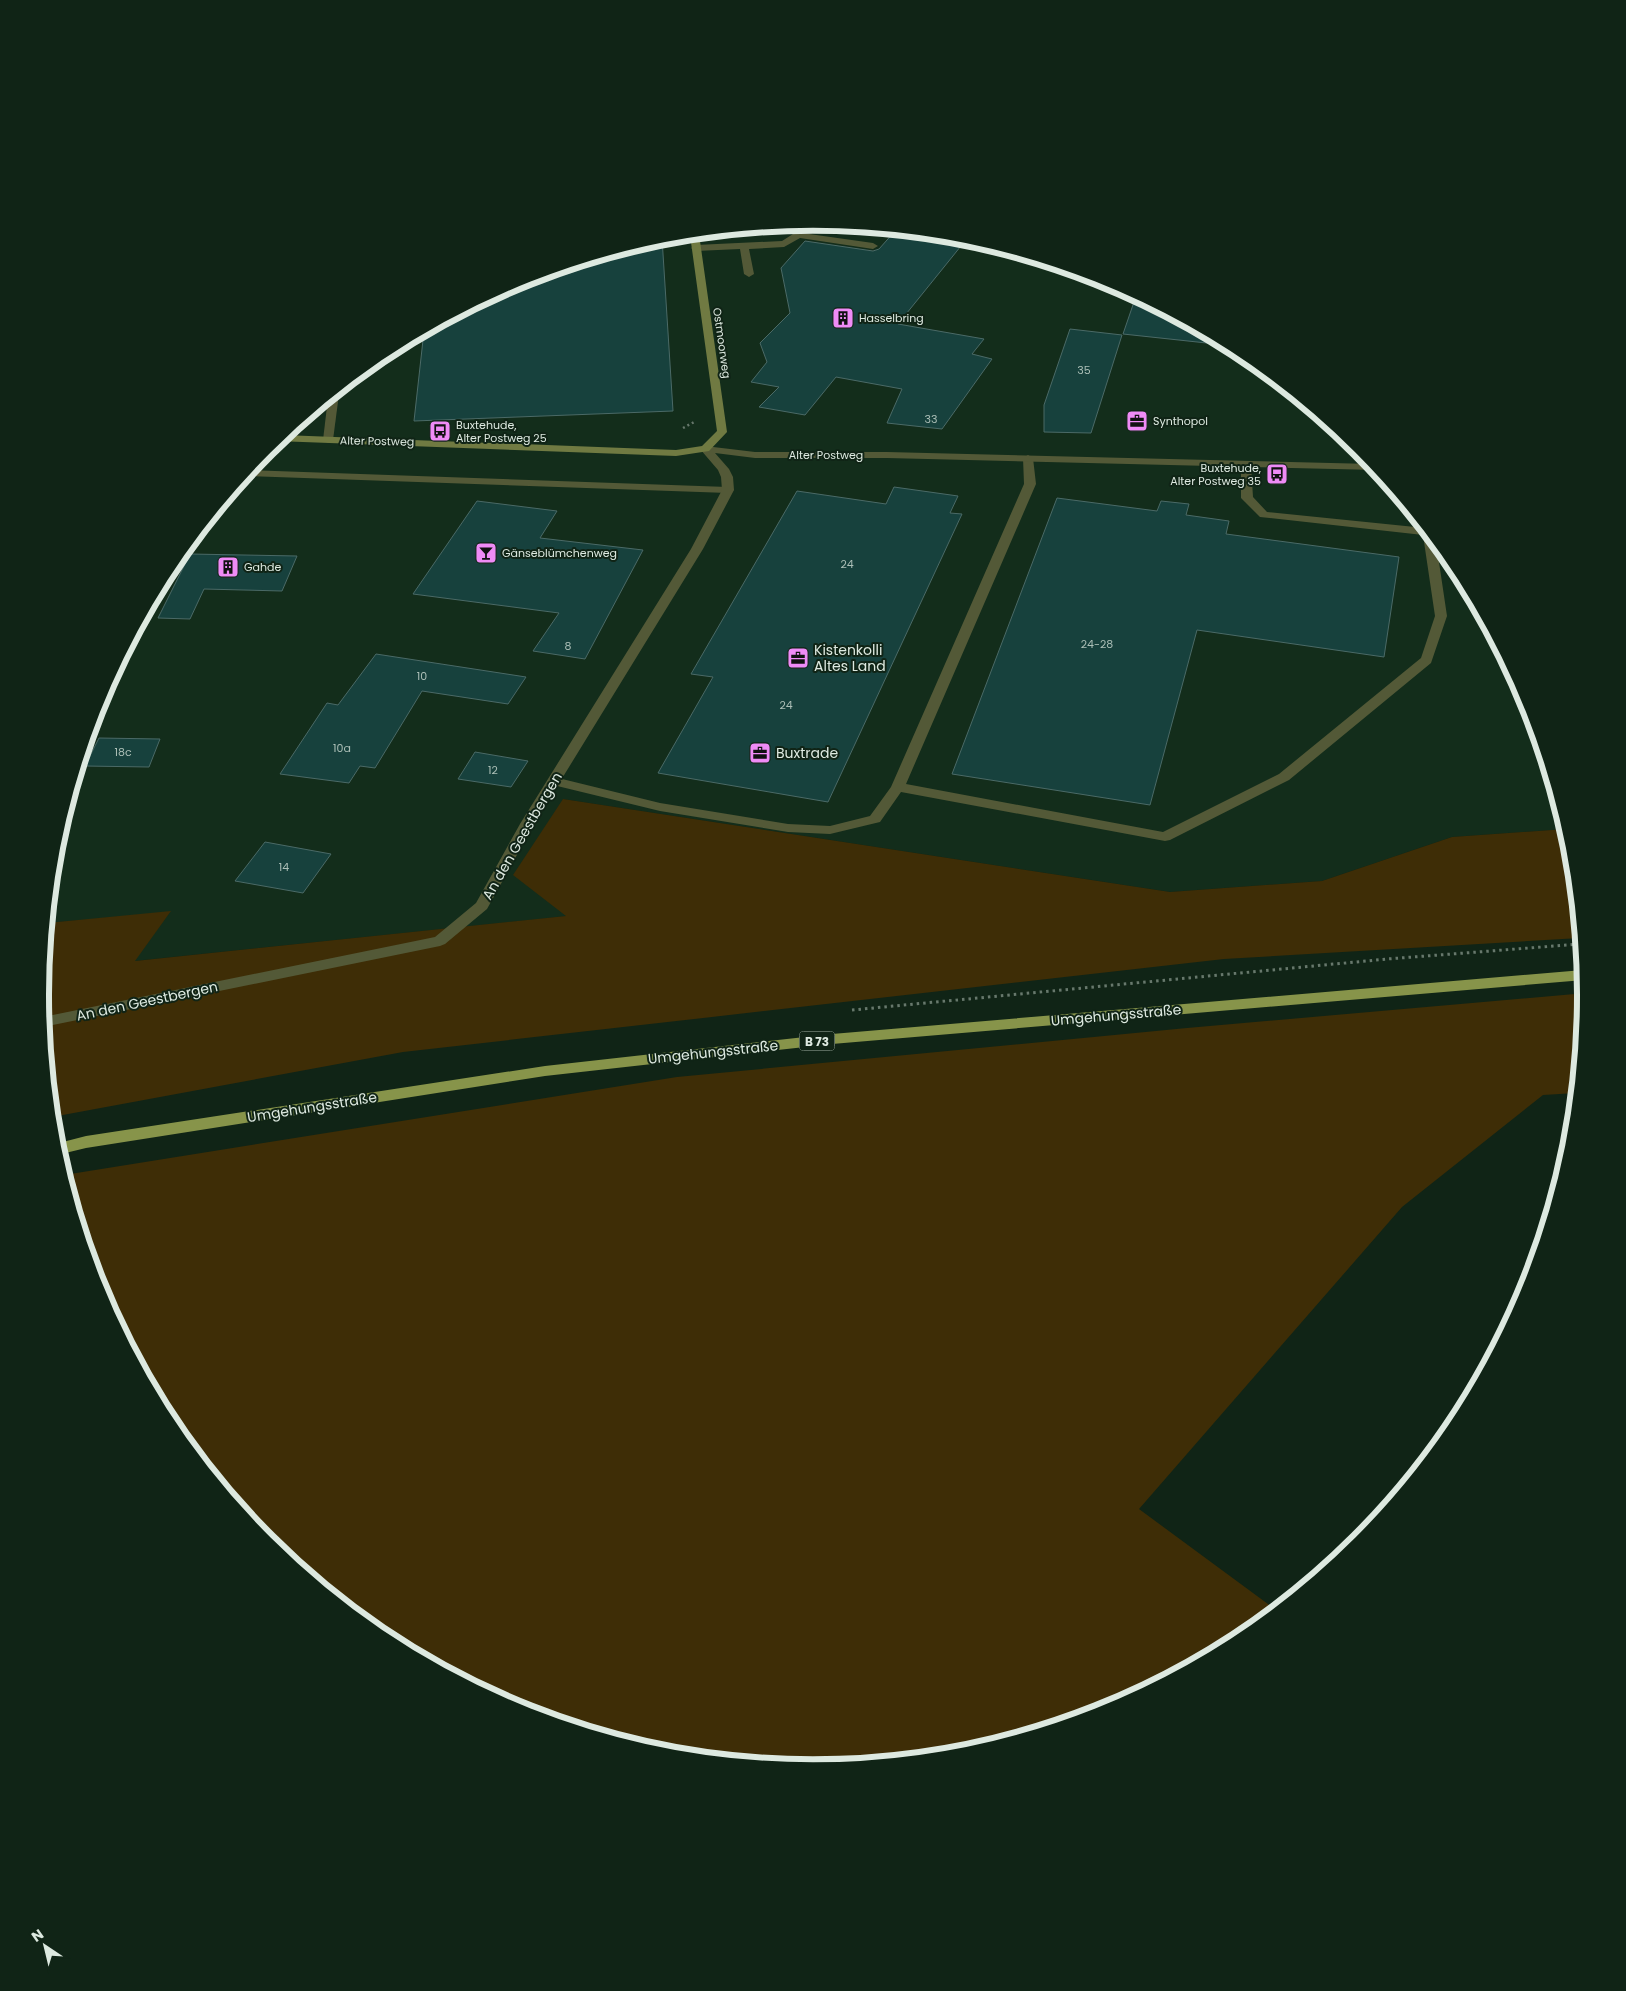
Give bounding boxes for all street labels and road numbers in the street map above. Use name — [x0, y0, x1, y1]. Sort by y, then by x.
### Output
street label: Ostmoorweg — [709, 307, 735, 379]
street label: Alter Postweg — [340, 432, 414, 450]
street label: Alter Postweg — [789, 447, 863, 463]
street label: An den Geestbergen — [477, 769, 567, 903]
street label: An den Geestbergen — [74, 976, 220, 1026]
street label: Umgehungsstraße — [1050, 999, 1182, 1031]
road number: B 73 — [800, 1032, 834, 1050]
street label: Umgehungsstraße — [647, 1035, 779, 1069]
street label: Umgehungsstraße — [246, 1087, 379, 1127]

